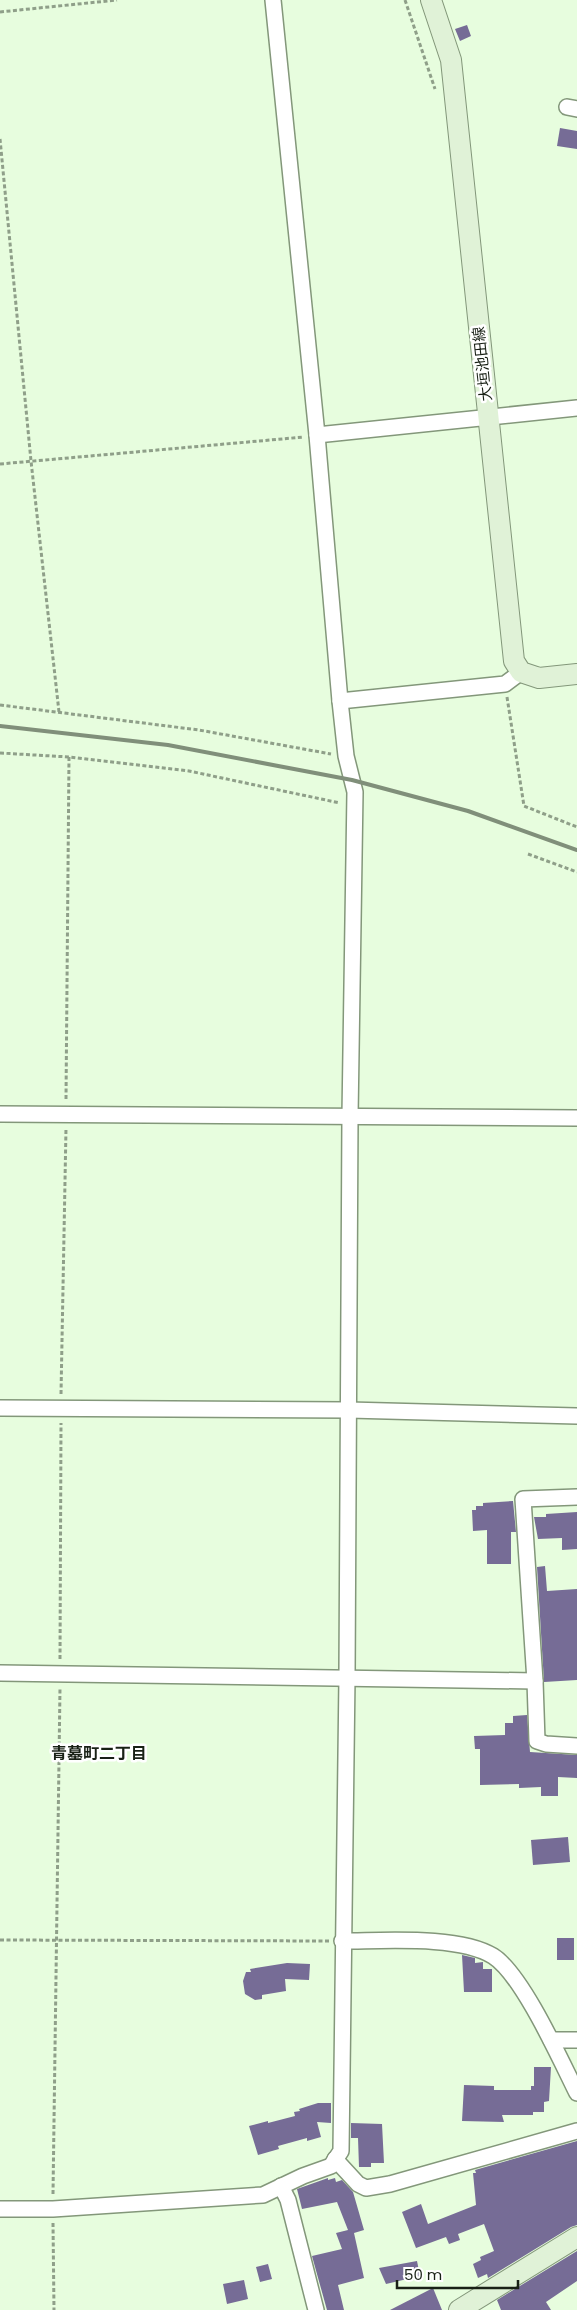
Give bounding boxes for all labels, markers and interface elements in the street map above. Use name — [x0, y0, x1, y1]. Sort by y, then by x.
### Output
street label: 大垣池田線 — [468, 326, 496, 402]
district label: 青墓町二丁目 — [51, 1742, 147, 1765]
scale bar — [397, 2258, 518, 2290]
text: 50 m — [404, 2264, 442, 2285]

